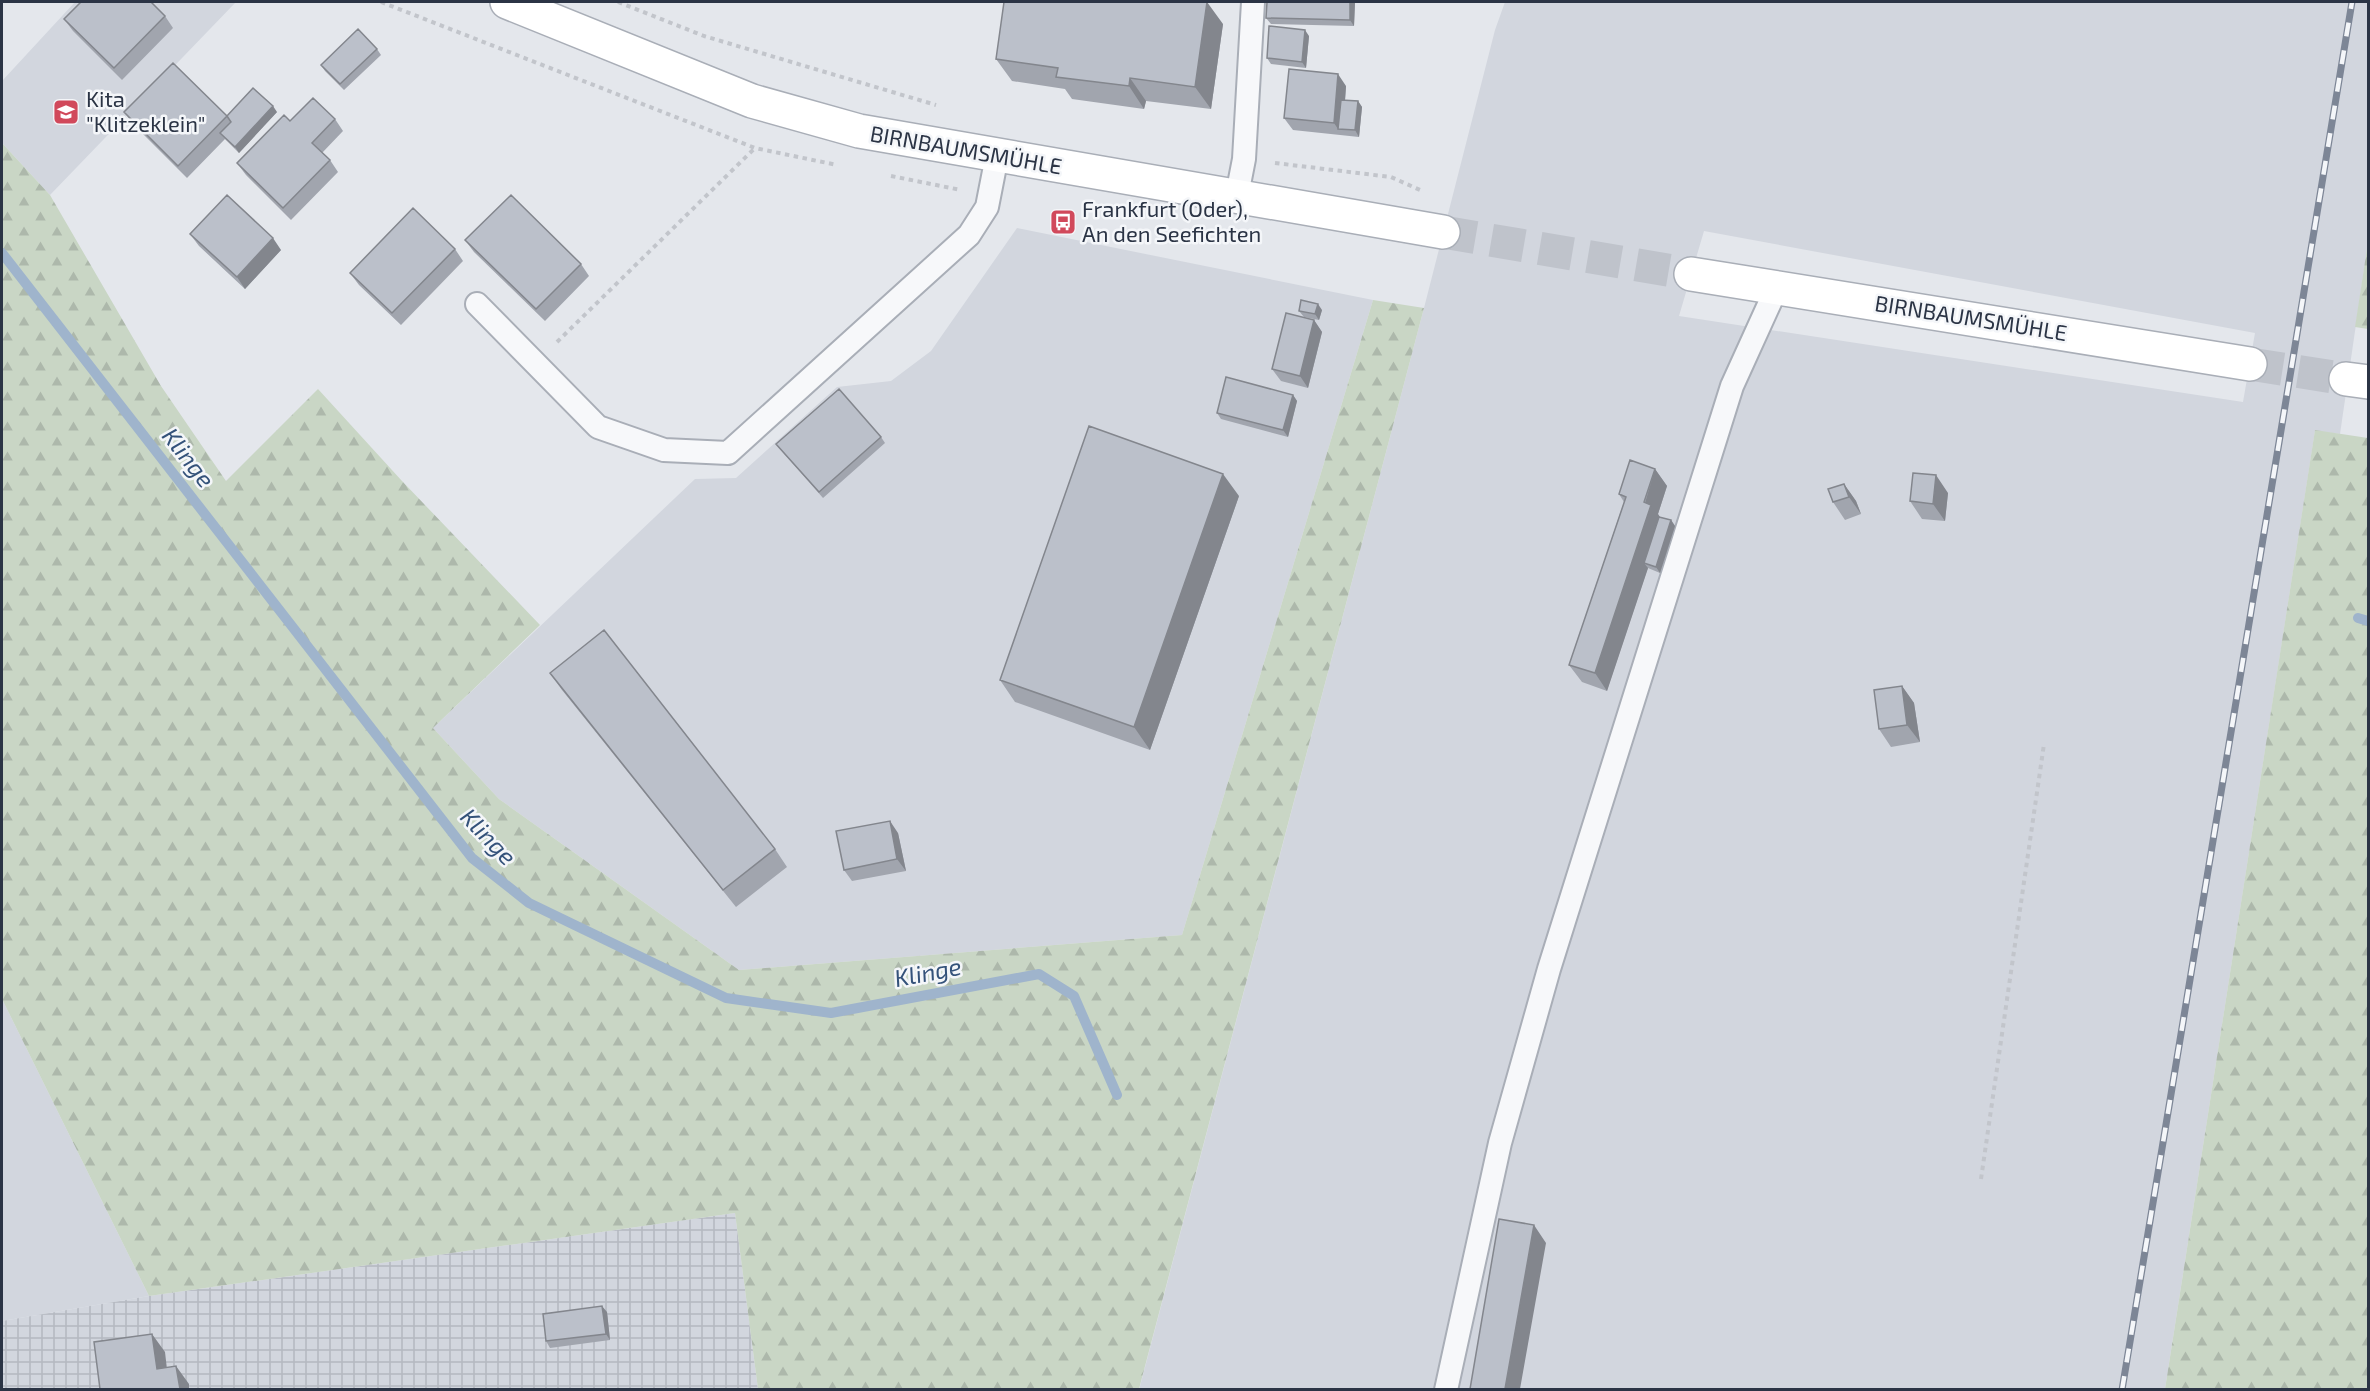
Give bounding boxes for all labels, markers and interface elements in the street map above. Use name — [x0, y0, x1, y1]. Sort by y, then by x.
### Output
place label: Kita "Klitzeklein" — [86, 85, 205, 136]
school or university icon: Kita "Klitzeklein" — [51, 97, 81, 127]
street label: BIRNBAUMSMÜHLE — [868, 119, 1064, 179]
place label: Frankfurt (Oder), An den Seefichten — [1082, 195, 1261, 246]
bus stop icon: Frankfurt (Oder), An den Seefichten — [1048, 207, 1078, 237]
street label: BIRNBAUMSMÜHLE — [1873, 289, 2069, 345]
water label: Klinge — [157, 421, 222, 493]
water label: Klinge — [455, 802, 523, 870]
water label: Klinge — [892, 951, 964, 992]

